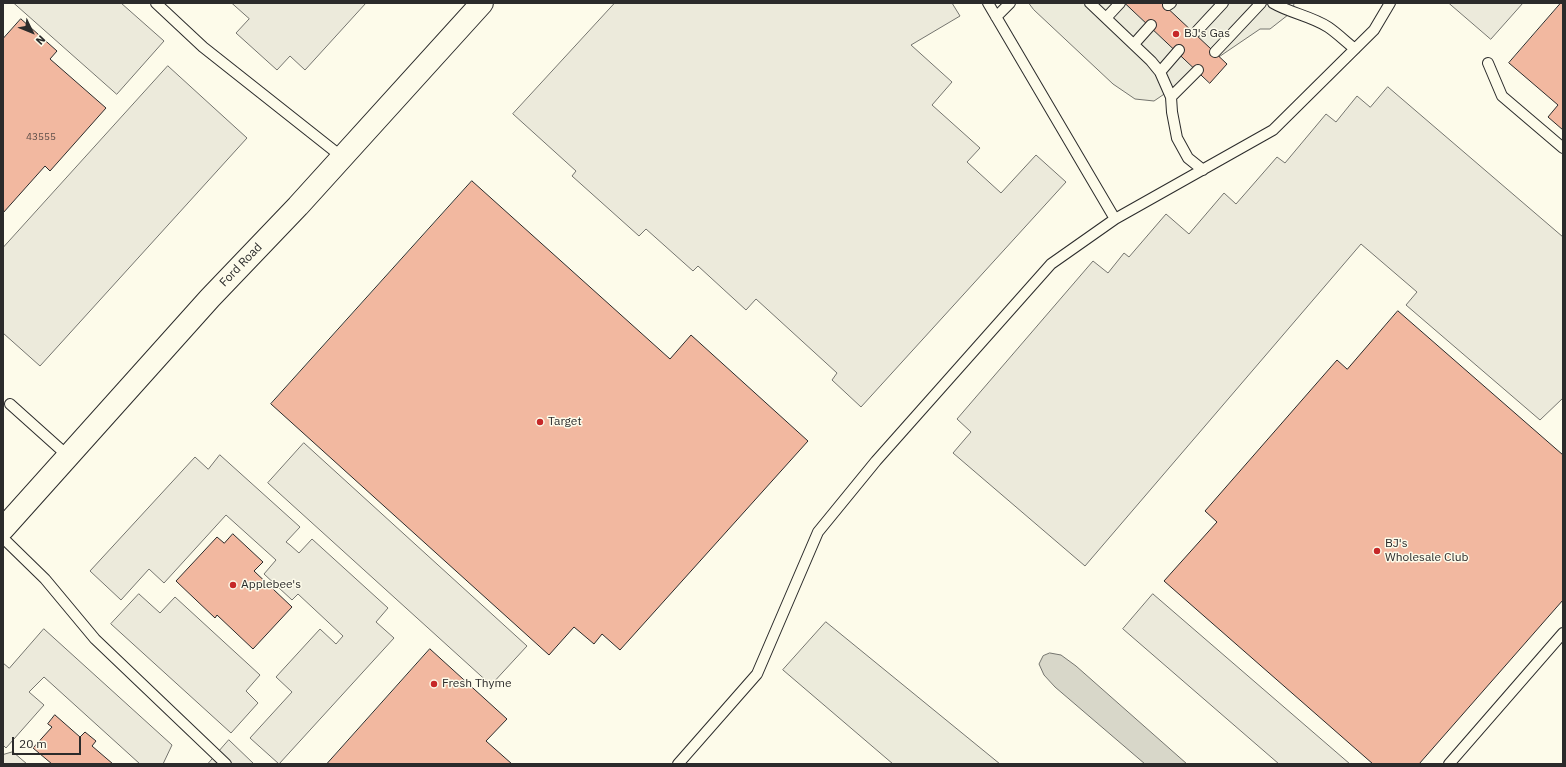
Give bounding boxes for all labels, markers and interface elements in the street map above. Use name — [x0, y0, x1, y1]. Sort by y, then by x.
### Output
north arrow — [12, 12, 52, 52]
place label: BJ's Gas — [1184, 27, 1230, 41]
marker: BJ's Gas — [1171, 29, 1181, 39]
text: N — [33, 32, 49, 48]
house number: 43555 — [26, 131, 56, 143]
street label: Ford Road — [217, 240, 265, 290]
place label: Target — [548, 415, 582, 429]
marker: Target — [535, 417, 545, 427]
place label: BJ's Wholesale Club — [1385, 537, 1469, 565]
marker: BJ's Wholesale Club — [1372, 546, 1382, 556]
place label: Applebee's — [241, 578, 301, 592]
marker: Applebee's — [228, 580, 238, 590]
place label: Fresh Thyme — [442, 677, 512, 691]
marker: Fresh Thyme — [429, 679, 439, 689]
scale bar — [14, 729, 83, 755]
text: 20 m — [19, 736, 47, 751]

